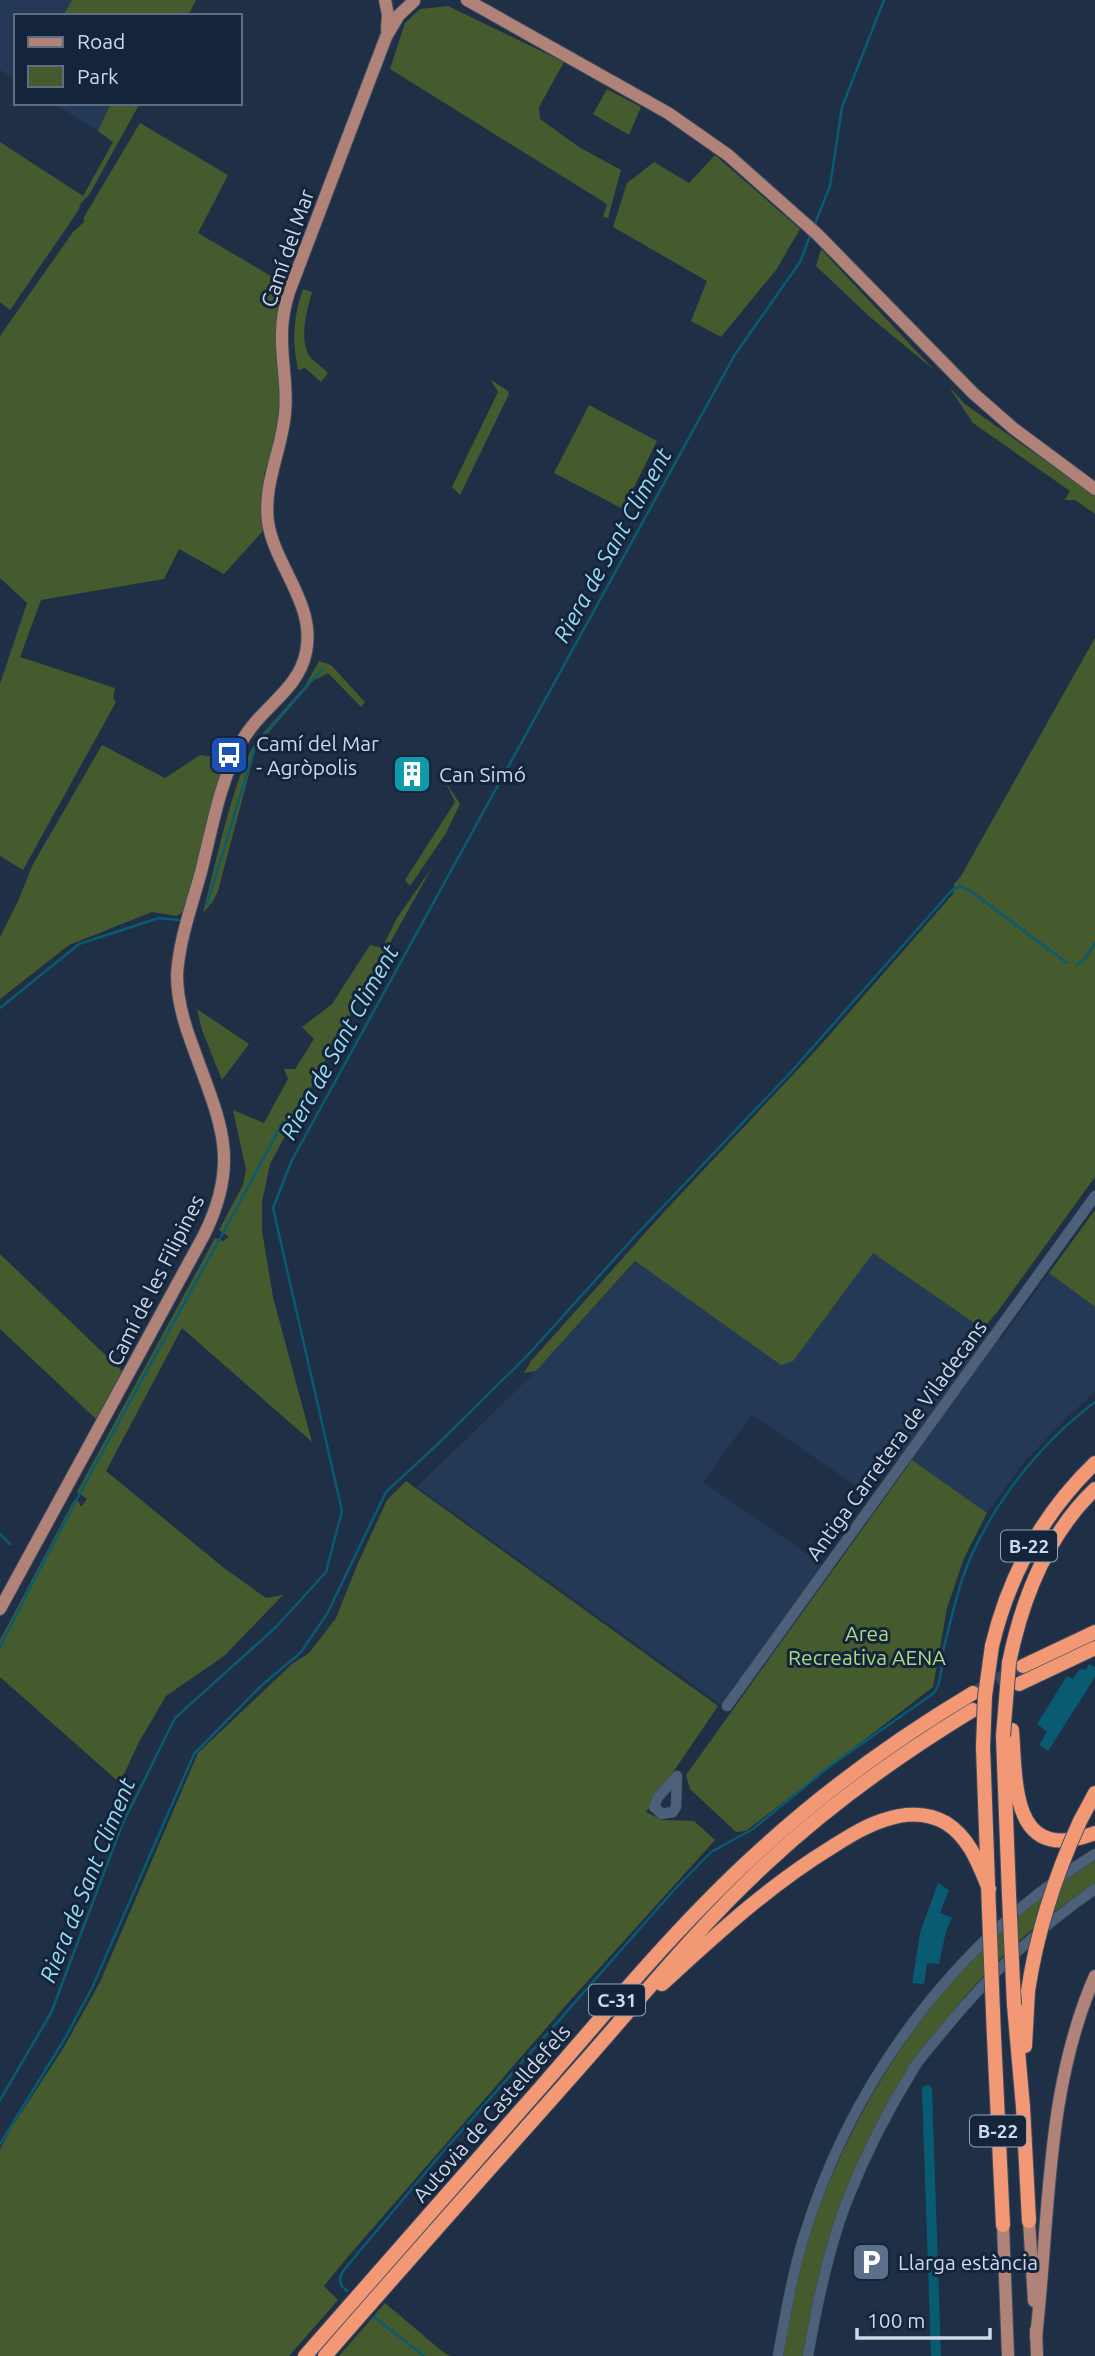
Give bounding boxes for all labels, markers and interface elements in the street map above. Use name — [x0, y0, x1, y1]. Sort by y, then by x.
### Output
legend — [14, 14, 242, 105]
text: Road — [77, 29, 125, 53]
text: Park — [77, 64, 119, 88]
street label: Camí del Mar — [256, 186, 318, 310]
water label: Riera de Sant Climent — [548, 443, 676, 646]
place label: Camí del Mar - Agròpolis — [256, 731, 379, 779]
bus stop icon: Camí del Mar - Agròpolis — [208, 734, 250, 776]
building icon: Can Simó — [391, 753, 433, 795]
place label: Can Simó — [439, 762, 526, 786]
water label: Riera de Sant Climent — [275, 940, 403, 1143]
street label: Camí de les Filipines — [102, 1191, 208, 1369]
street label: Antiga Carretera de Viladecans — [801, 1315, 991, 1565]
road number: B-22 — [1001, 1530, 1057, 1562]
park label: Area Recreativa AENA — [788, 1621, 946, 1669]
water label: Riera de Sant Climent — [35, 1773, 140, 1986]
road number: C-31 — [589, 1984, 645, 2016]
street label: Autovia de Castelldefels — [407, 2019, 575, 2207]
road number: B-22 — [970, 2116, 1026, 2146]
parking icon: Llarga estància — [850, 2241, 892, 2283]
place label: Llarga estància — [898, 2250, 1038, 2274]
scale bar — [857, 2296, 990, 2340]
text: 100 m — [867, 2308, 925, 2332]

